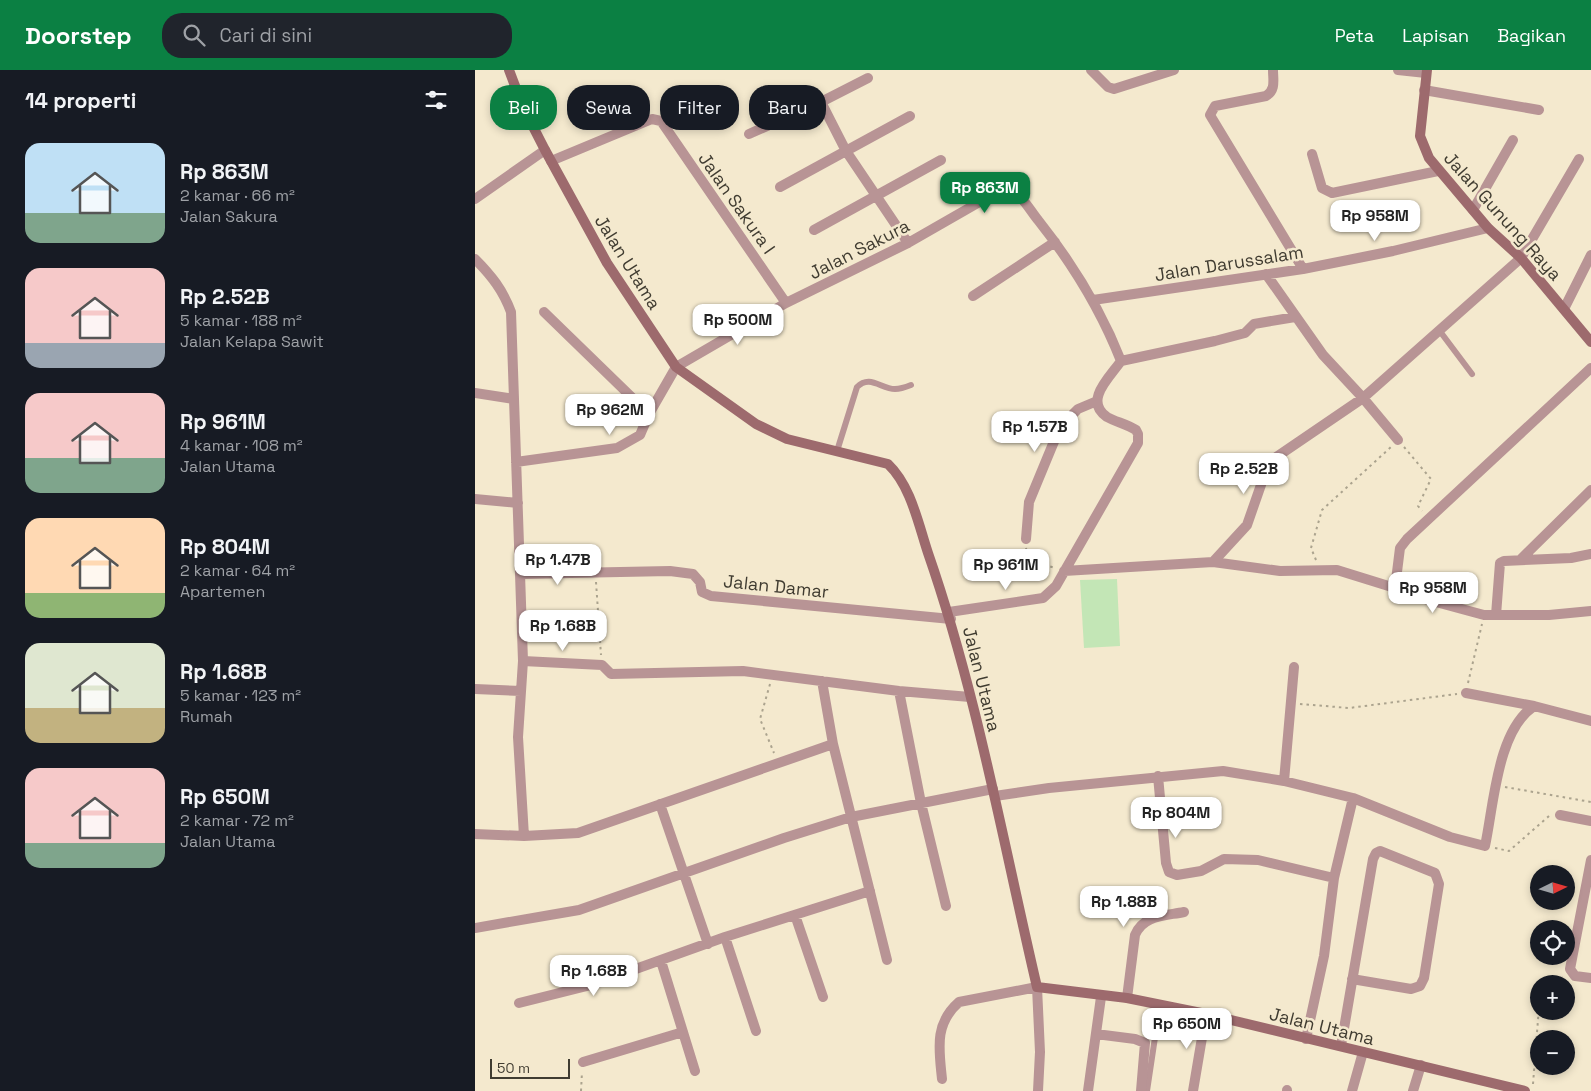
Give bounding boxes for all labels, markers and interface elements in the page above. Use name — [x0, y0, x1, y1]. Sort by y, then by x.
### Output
search box — [162, 13, 512, 58]
text: Doorstep — [25, 20, 132, 51]
icon: search — [180, 21, 208, 49]
text: Cari di sini — [220, 23, 312, 48]
text: Peta — [1335, 24, 1374, 47]
text: Lapisan — [1402, 24, 1469, 47]
text: Bagikan — [1497, 24, 1566, 47]
chip: Beli — [490, 85, 557, 130]
chip: Sewa — [567, 85, 650, 130]
chip: Filter — [660, 85, 739, 130]
chip: Baru — [749, 85, 826, 130]
icon: filters — [422, 86, 450, 114]
text: 14 properti — [25, 87, 136, 114]
street label: Jalan Gunung Raya — [1439, 147, 1567, 285]
street label: Jalan Sakura I — [693, 148, 781, 258]
text: Rp 863M — [180, 158, 269, 185]
icon: home — [65, 163, 125, 223]
pin: Rp 863M — [939, 172, 1031, 214]
text: Rp 863M — [951, 177, 1019, 198]
text: 2 kamar · 66 m² — [180, 185, 295, 206]
pin: Rp 958M — [1329, 200, 1421, 242]
text: Rp 958M — [1341, 205, 1409, 226]
text: Jalan Sakura — [180, 206, 278, 227]
street label: Jalan Utama — [590, 210, 666, 314]
street label: Jalan Sakura — [805, 214, 913, 284]
street label: Jalan Darussalam — [1153, 240, 1305, 286]
text: Rp 2.52B — [180, 283, 270, 310]
icon: home — [65, 288, 125, 348]
pin: Rp 500M — [692, 304, 784, 346]
text: Rp 500M — [704, 309, 772, 330]
text: 5 kamar · 188 m² — [180, 310, 302, 331]
text: Jalan Kelapa Sawit — [180, 331, 324, 352]
pin: Rp 962M — [564, 394, 656, 436]
text: Rp 962M — [576, 399, 644, 420]
text: Rp 961M — [180, 408, 266, 435]
pin: Rp 1.57B — [983, 410, 1087, 453]
icon: home — [65, 413, 125, 473]
text: Rp 1.57B — [1002, 416, 1068, 437]
text: 4 kamar · 108 m² — [180, 435, 303, 456]
pin: Rp 2.52B — [1192, 452, 1296, 495]
text: Jalan Utama — [180, 456, 275, 477]
text: Rp 2.52B — [1210, 458, 1278, 479]
text: Rp 804M — [180, 533, 270, 560]
icon: home — [65, 538, 125, 598]
pin: Rp 1.47B — [506, 544, 610, 586]
pin: Rp 961M — [960, 548, 1052, 591]
text: Rp 1.47B — [525, 549, 591, 570]
text: Rp 961M — [973, 554, 1039, 575]
text: 2 kamar · 64 m² — [180, 560, 295, 581]
street label: Jalan Damar — [722, 569, 830, 603]
pin: Rp 958M — [1387, 572, 1479, 614]
text: Rp 958M — [1399, 577, 1467, 598]
text: Apartemen — [180, 581, 265, 602]
pin: Rp 1.68B — [511, 610, 615, 652]
text: Rp 1.68B — [530, 615, 596, 636]
street label: Jalan Utama — [958, 624, 1006, 734]
text: Rp 1.68B — [180, 658, 267, 685]
icon: home — [65, 663, 125, 723]
text: 5 kamar · 123 m² — [180, 685, 301, 706]
text: Rumah — [180, 706, 233, 727]
text: Rp 650M — [180, 783, 270, 810]
icon: home — [65, 788, 125, 848]
pin: Rp 804M — [1130, 796, 1222, 839]
text: Rp 804M — [1142, 802, 1210, 823]
text: 2 kamar · 72 m² — [180, 810, 294, 831]
text: Jalan Utama — [180, 831, 275, 852]
north arrow — [1530, 865, 1575, 910]
map controls — [1530, 865, 1575, 1075]
pin: Rp 1.88B — [1072, 886, 1176, 928]
text: Rp 1.88B — [1091, 891, 1157, 912]
button: locate — [1530, 920, 1575, 965]
pin: Rp 1.68B — [542, 954, 646, 997]
text: Rp 1.68B — [561, 960, 627, 981]
button: + — [1530, 975, 1575, 1020]
street label: Jalan Utama — [1267, 1002, 1377, 1050]
pin: Rp 650M — [1141, 1008, 1233, 1050]
text: Rp 650M — [1153, 1013, 1221, 1034]
button: − — [1530, 1030, 1575, 1075]
scale bar — [490, 1056, 570, 1079]
text: 50 m — [497, 1059, 530, 1077]

